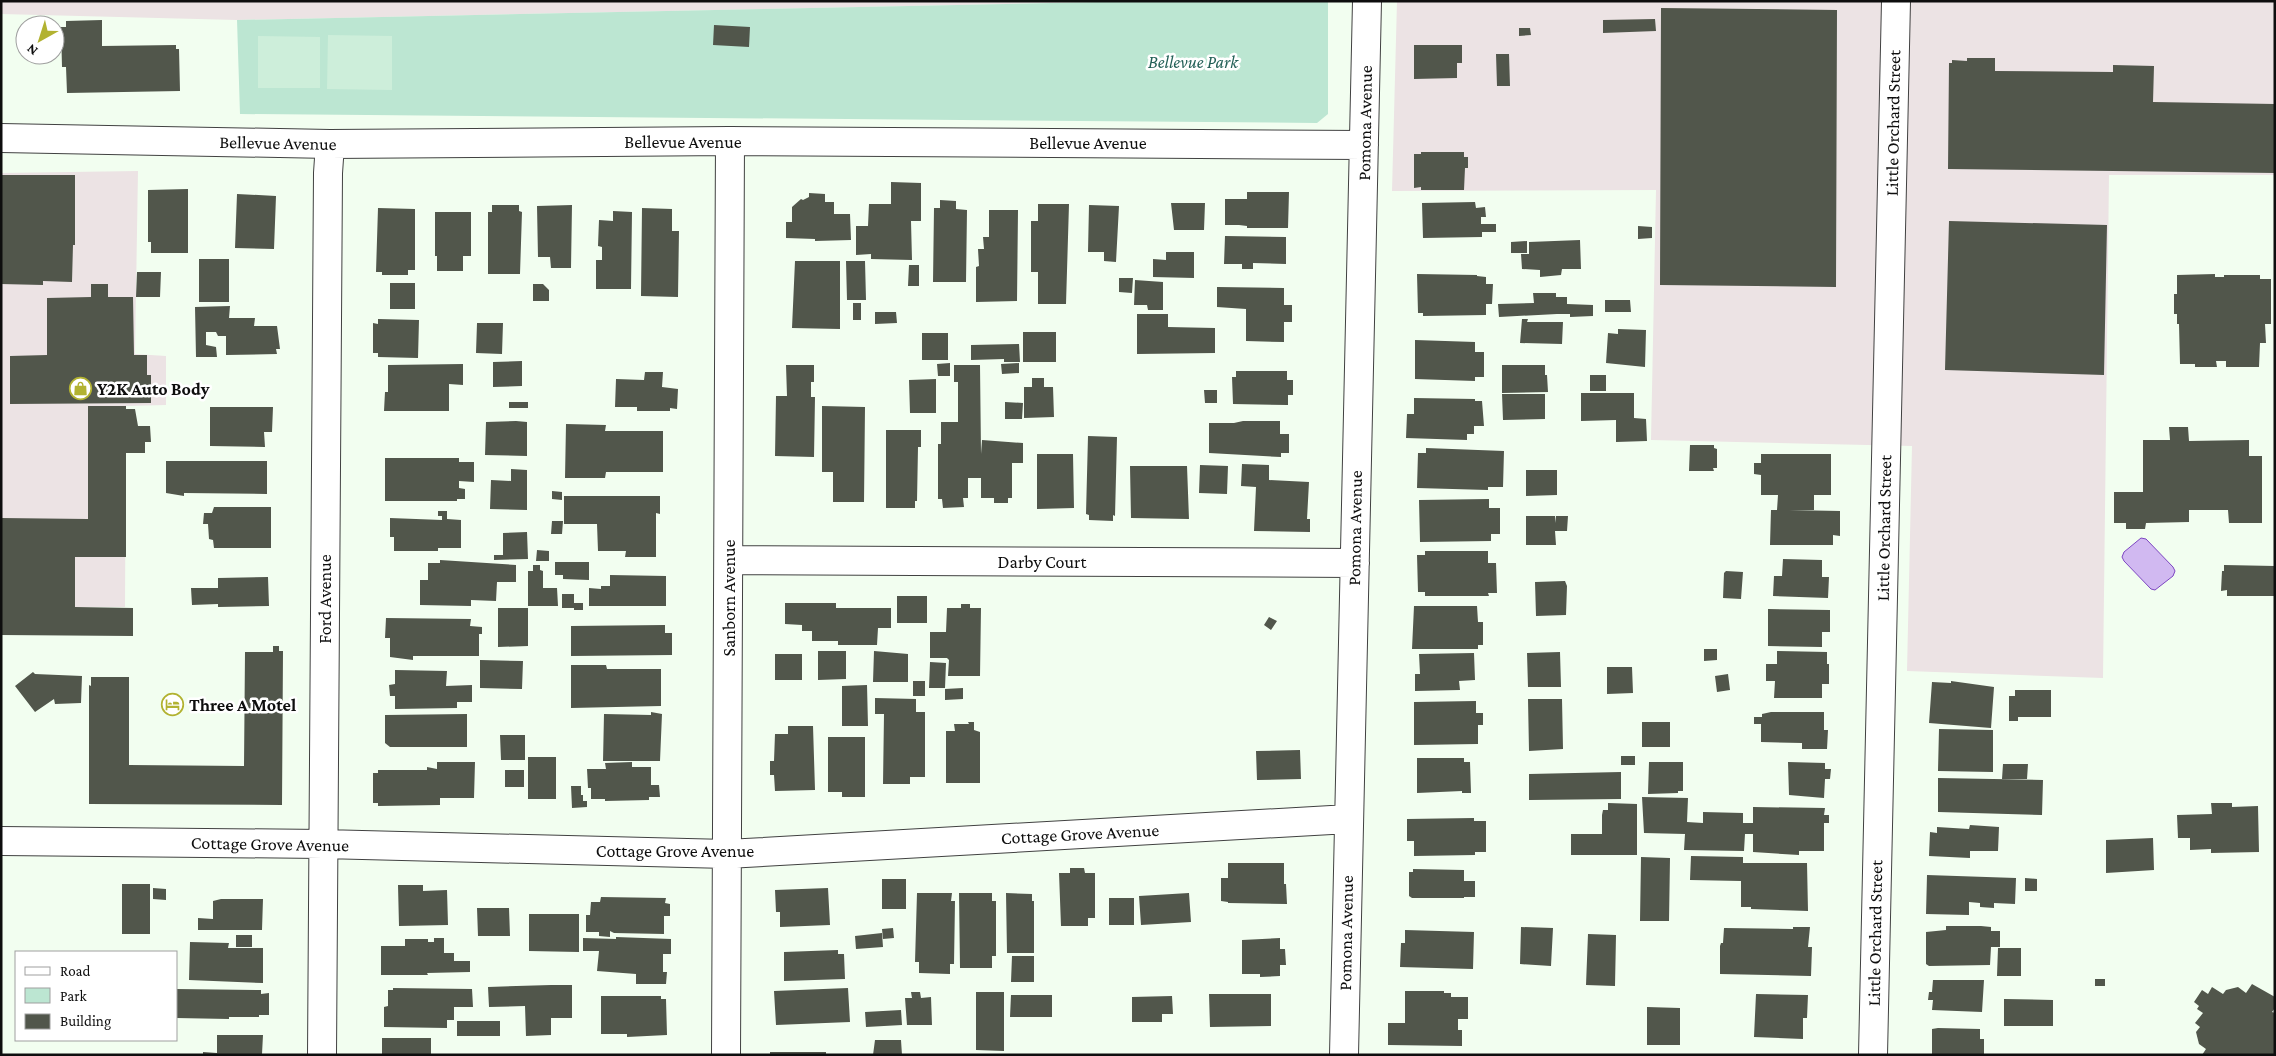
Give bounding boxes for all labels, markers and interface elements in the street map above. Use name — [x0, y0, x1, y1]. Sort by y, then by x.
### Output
north arrow — [15, 15, 65, 65]
text: N — [23, 41, 41, 59]
street label: Little Orchard Street — [1882, 49, 1904, 196]
park label: Bellevue Park — [1148, 52, 1239, 72]
street label: Pomona Avenue — [1354, 65, 1376, 181]
street label: Bellevue Avenue — [219, 132, 337, 154]
street label: Bellevue Avenue — [624, 132, 742, 152]
street label: Bellevue Avenue — [1029, 133, 1147, 153]
shop icon: Y2K Auto Body — [69, 377, 93, 401]
place label: Y2K Auto Body — [97, 379, 210, 399]
street label: Little Orchard Street — [1873, 454, 1895, 601]
street label: Pomona Avenue — [1344, 470, 1366, 586]
street label: Sanborn Avenue — [719, 539, 739, 657]
street label: Darby Court — [998, 552, 1087, 572]
street label: Ford Avenue — [315, 554, 335, 644]
hotel icon: Three A Motel — [161, 693, 185, 717]
place label: Three A Motel — [189, 695, 296, 715]
street label: Cottage Grove Avenue — [1000, 820, 1160, 848]
street label: Cottage Grove Avenue — [191, 833, 349, 855]
street label: Cottage Grove Avenue — [596, 841, 754, 861]
street label: Little Orchard Street — [1864, 859, 1886, 1006]
street label: Pomona Avenue — [1335, 875, 1357, 991]
legend — [15, 951, 178, 1041]
text: Road — [60, 963, 91, 979]
text: Park — [60, 988, 87, 1004]
text: Building — [60, 1013, 111, 1030]

